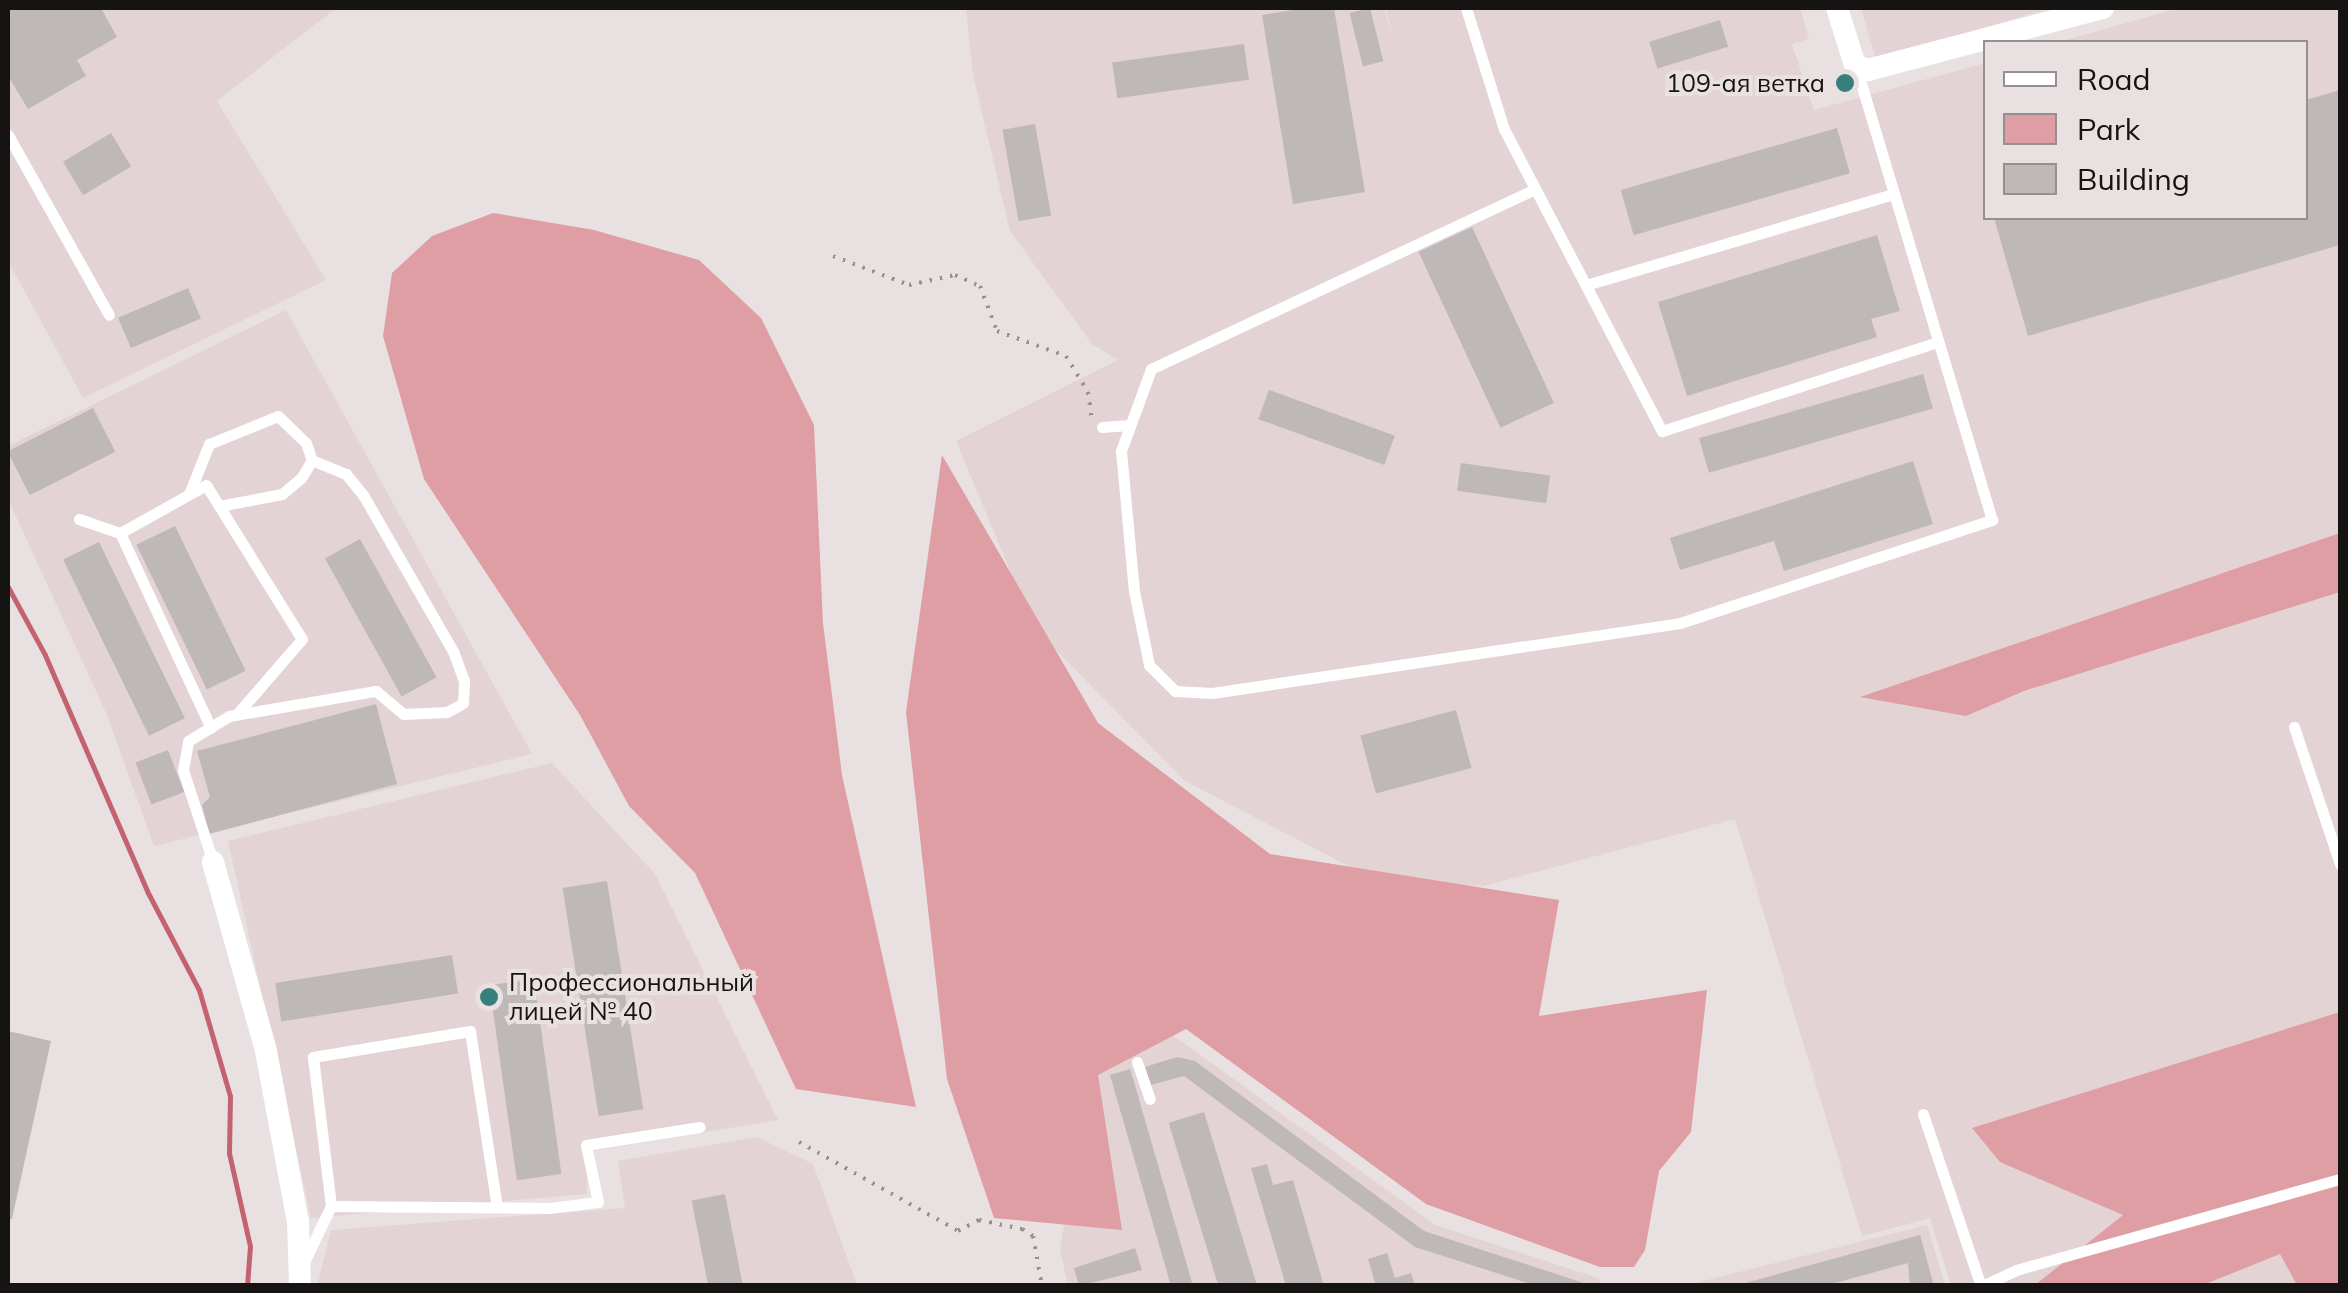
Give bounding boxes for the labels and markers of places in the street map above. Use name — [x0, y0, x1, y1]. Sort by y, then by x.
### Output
place label: 109-ая ветка — [1666, 68, 1825, 98]
marker: 109-ая ветка — [1834, 72, 1856, 94]
place label: Профессиональный лицей № 40 — [509, 968, 754, 1027]
marker: Профессиональный лицей № 40 — [478, 986, 500, 1008]

